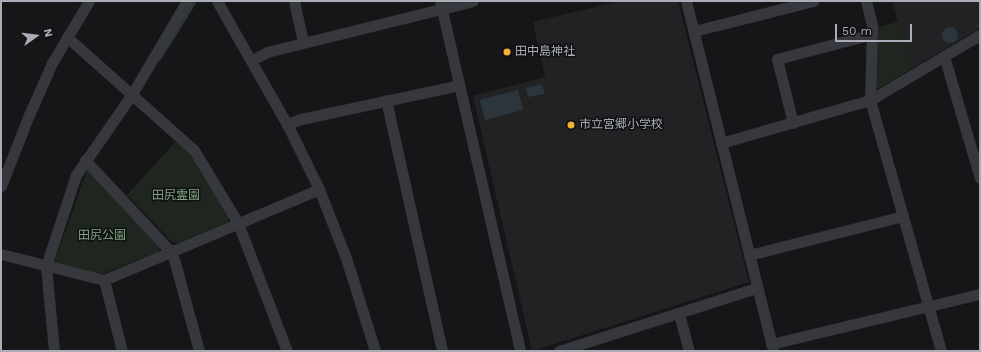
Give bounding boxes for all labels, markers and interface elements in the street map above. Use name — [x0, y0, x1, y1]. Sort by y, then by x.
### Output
north arrow — [16, 16, 56, 56]
scale bar — [837, 16, 914, 42]
text: 50 m — [842, 24, 872, 38]
text: N — [41, 27, 55, 39]
place label: 田中島神社 — [515, 45, 575, 59]
marker: 田中島神社 — [502, 47, 512, 57]
place label: 市立宮郷小学校 — [579, 118, 663, 132]
marker: 市立宮郷小学校 — [566, 120, 576, 130]
park label: 田尻霊園 — [152, 189, 200, 203]
park label: 田尻公園 — [78, 229, 126, 243]

